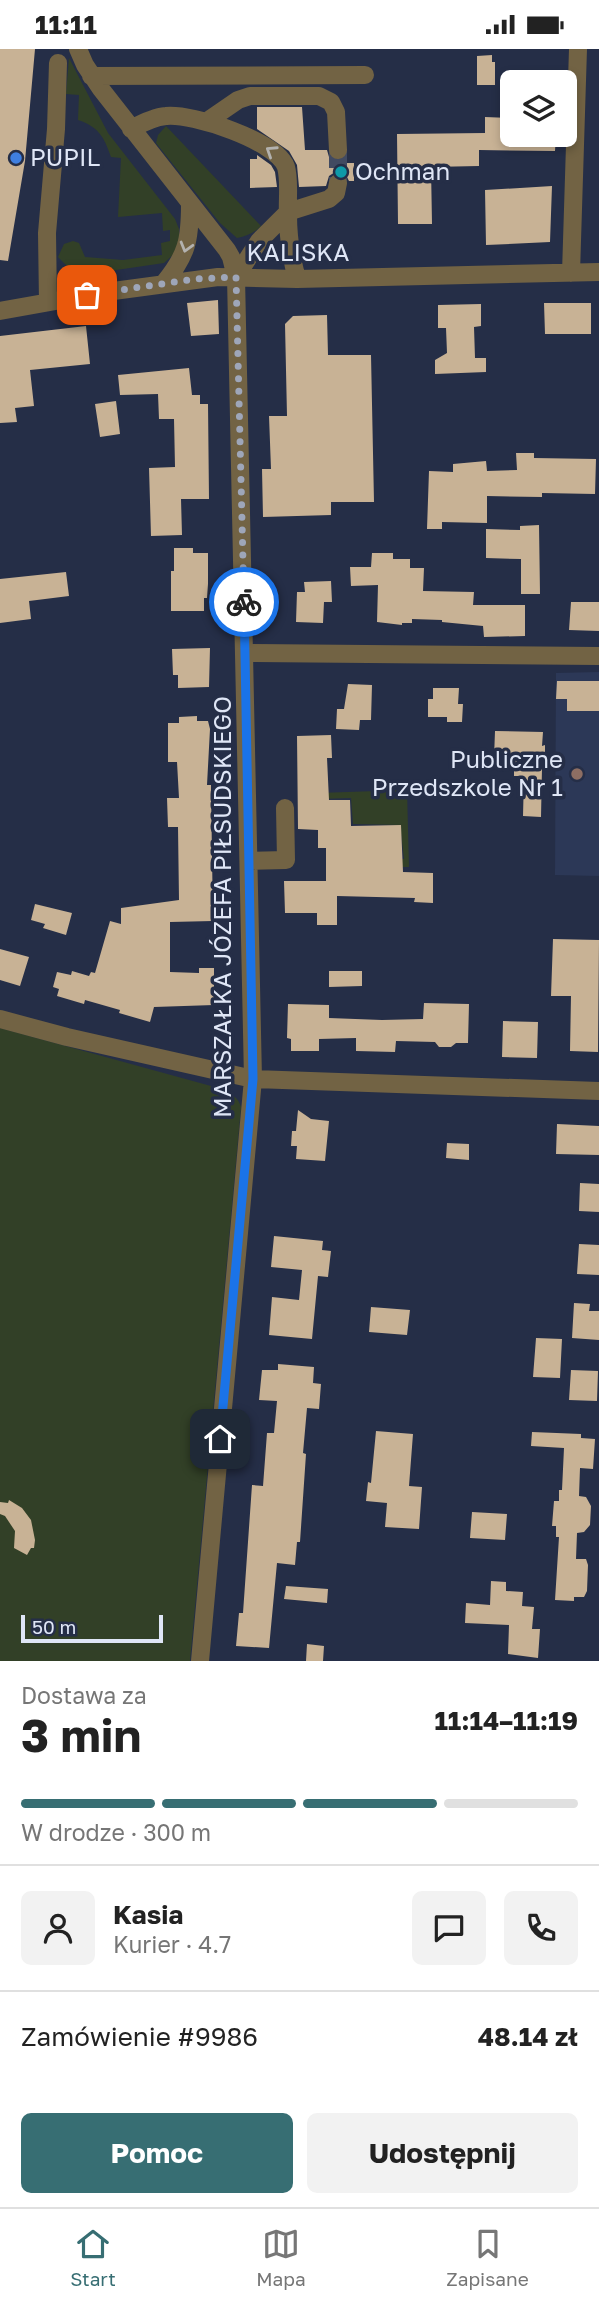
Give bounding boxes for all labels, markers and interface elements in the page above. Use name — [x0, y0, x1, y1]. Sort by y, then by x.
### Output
text: 11:11 — [35, 9, 97, 40]
map controls — [500, 70, 577, 147]
button: layers — [500, 70, 577, 147]
place label: PUPIL — [30, 142, 100, 171]
one-way arrow — [266, 147, 279, 160]
marker: PUPIL — [8, 150, 24, 166]
place label: Ochman — [355, 156, 450, 185]
marker: Ochman — [333, 164, 349, 180]
street label: KALISKA — [247, 237, 349, 266]
one-way arrow — [180, 241, 194, 253]
pin — [57, 265, 117, 325]
icon: bag — [68, 276, 106, 314]
courier — [209, 567, 279, 637]
icon: bike — [225, 583, 263, 621]
street label: MARSZAŁKA JÓZEFA PIŁSUDSKIEGO — [207, 696, 236, 1118]
place label: Publiczne Przedszkole Nr 1 — [372, 744, 563, 801]
marker: Publiczne Przedszkole Nr 1 — [569, 766, 585, 782]
pin — [190, 1409, 250, 1469]
icon: home — [201, 1420, 239, 1458]
scale bar — [21, 1612, 163, 1644]
text: 50 m — [32, 1615, 76, 1638]
text: Dostawa za — [21, 1681, 147, 1709]
text: 11:14–11:19 — [434, 1705, 578, 1736]
text: 3 min — [21, 1707, 141, 1762]
text: W drodze · 300 m — [21, 1818, 211, 1846]
button: person — [21, 1891, 95, 1965]
button: chat — [412, 1891, 486, 1965]
button: phone — [504, 1891, 578, 1965]
text: Kasia — [113, 1899, 183, 1930]
text: Kurier · 4.7 — [113, 1930, 231, 1958]
text: Zamówienie #9986 — [21, 2021, 258, 2052]
text: 48.14 zł — [478, 2021, 578, 2052]
button: Pomoc — [21, 2113, 293, 2193]
button: Udostępnij — [307, 2113, 578, 2193]
tab: Start — [70, 2225, 116, 2290]
tab: Mapa — [256, 2225, 306, 2290]
tab: Zapisane — [446, 2225, 529, 2290]

